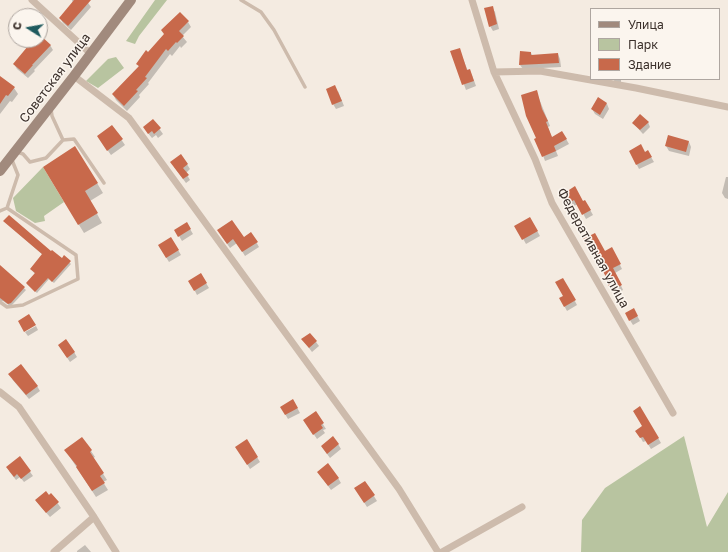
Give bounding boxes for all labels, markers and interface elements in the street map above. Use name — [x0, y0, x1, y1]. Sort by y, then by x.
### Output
north arrow — [8, 8, 48, 48]
legend — [590, 8, 720, 80]
text: Улица — [628, 17, 664, 32]
text: С — [10, 21, 24, 31]
street label: Советская улица — [16, 30, 94, 126]
text: Парк — [628, 37, 658, 52]
text: Здание — [628, 57, 671, 72]
street label: Федеративная улица — [553, 185, 633, 311]

